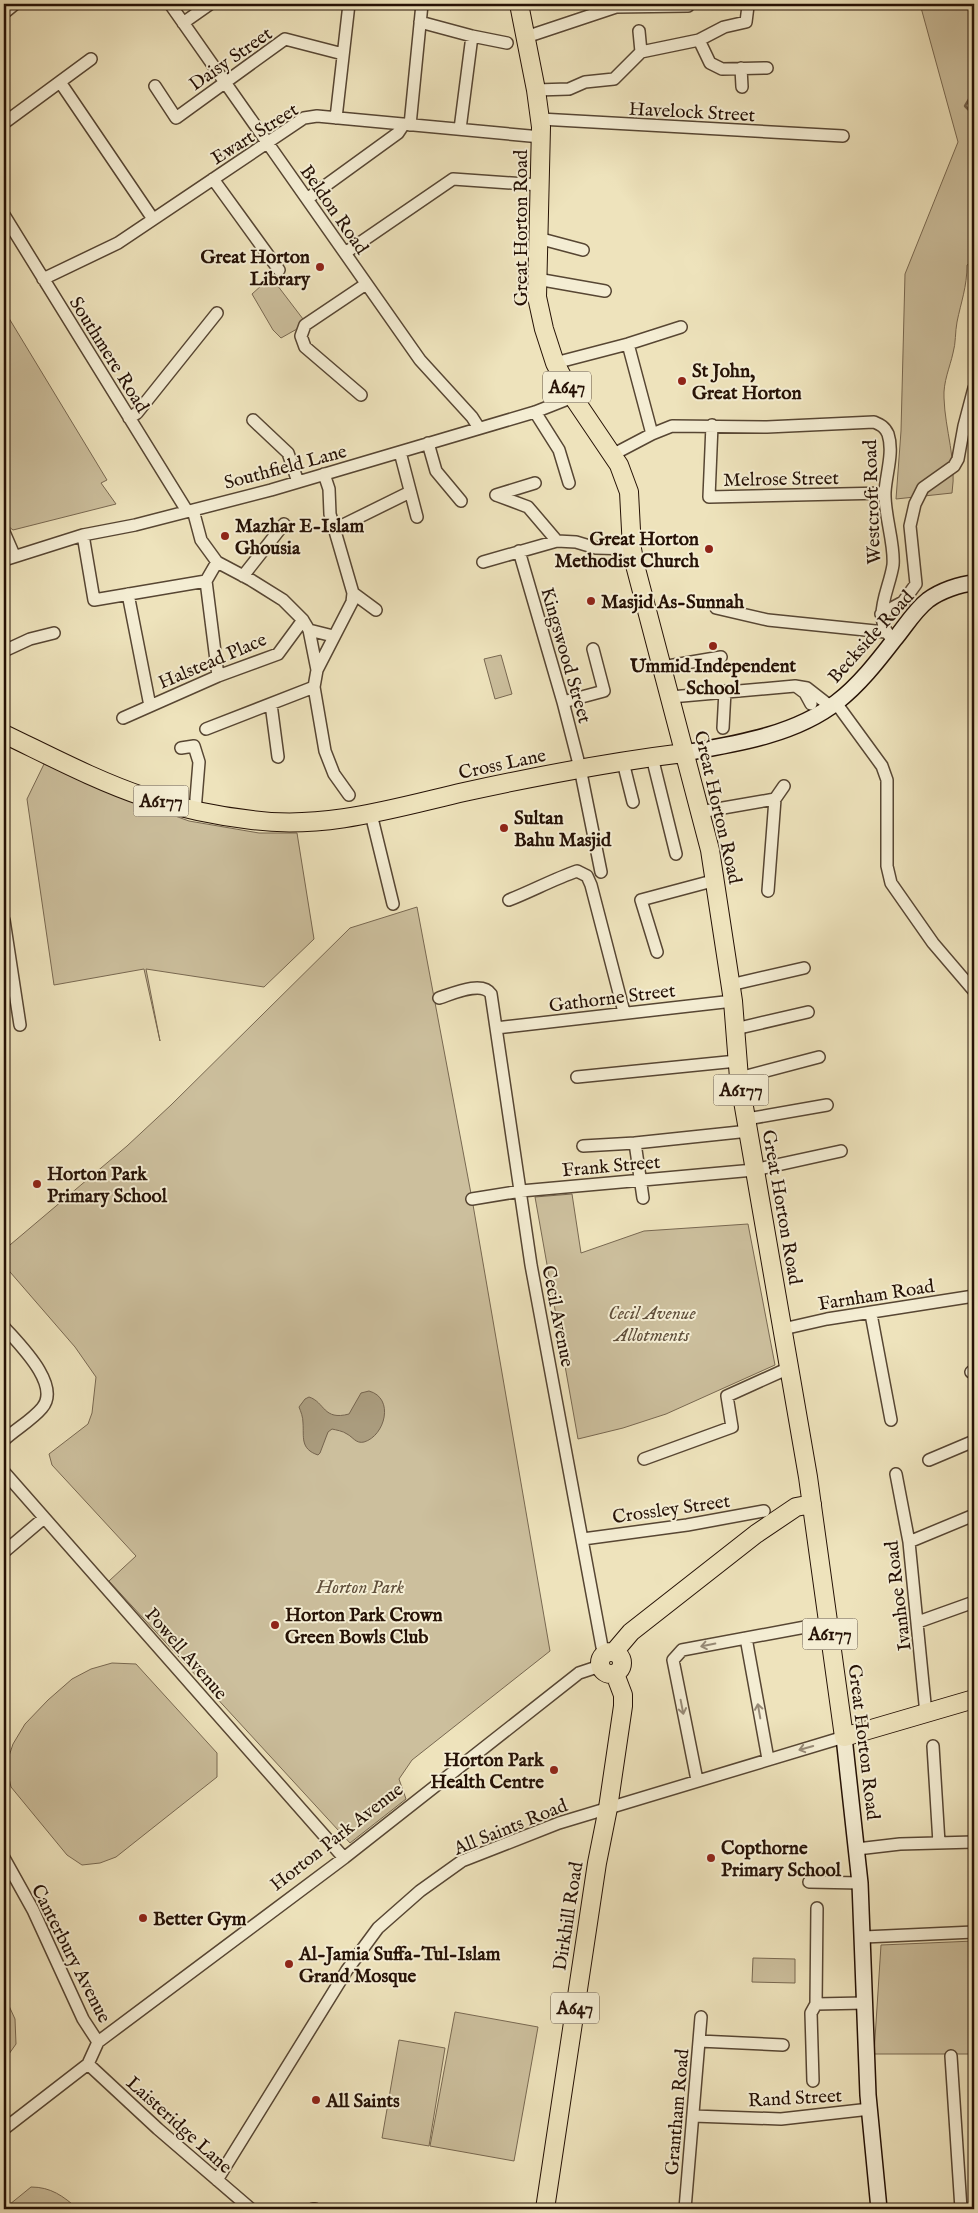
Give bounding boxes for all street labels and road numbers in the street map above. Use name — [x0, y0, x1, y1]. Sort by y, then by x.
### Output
street label: Daisy Street — [185, 22, 278, 97]
street label: Ewart Street — [207, 98, 304, 171]
street label: Havelock Street — [628, 98, 756, 128]
street label: Great Horton Road — [510, 149, 534, 306]
street label: Beldon Road — [294, 161, 373, 260]
street label: Southmere Road — [63, 293, 154, 418]
road number: A647 — [543, 372, 591, 402]
street label: Westcroft Road — [859, 438, 887, 565]
street label: Southfield Lane — [221, 440, 350, 496]
street label: Melrose Street — [723, 467, 840, 493]
street label: Kingswood Street — [534, 585, 596, 727]
street label: Beckside Road — [823, 585, 920, 689]
street label: Halstead Place — [155, 628, 271, 695]
street label: Great Horton Road — [688, 728, 747, 887]
street label: Cross Lane — [456, 744, 549, 786]
road number: A6177 — [134, 786, 188, 816]
street label: Gathorne Street — [548, 979, 677, 1019]
road number: A6177 — [714, 1074, 768, 1106]
street label: Great Horton Road — [756, 1128, 807, 1287]
street label: Frank Street — [561, 1151, 662, 1183]
street label: Cecil Avenue — [535, 1264, 579, 1369]
street label: Farnham Road — [817, 1275, 937, 1317]
street label: Crossley Street — [611, 1490, 732, 1530]
street label: Ivanhoe Road — [880, 1539, 918, 1652]
street label: Powell Avenue — [139, 1603, 232, 1706]
road number: A6177 — [802, 1618, 858, 1650]
street label: Great Horton Road — [842, 1663, 885, 1822]
street label: Horton Park Avenue — [266, 1778, 409, 1897]
street label: All Saints Road — [449, 1794, 572, 1862]
street label: Dirkhill Road — [549, 1859, 590, 1973]
street label: Canterbury Avenue — [25, 1881, 116, 2028]
road number: A647 — [551, 1992, 599, 2024]
street label: Grantham Road — [661, 2047, 696, 2176]
street label: Laisteridge Lane — [121, 2072, 237, 2180]
street label: Rand Street — [747, 2085, 843, 2113]

